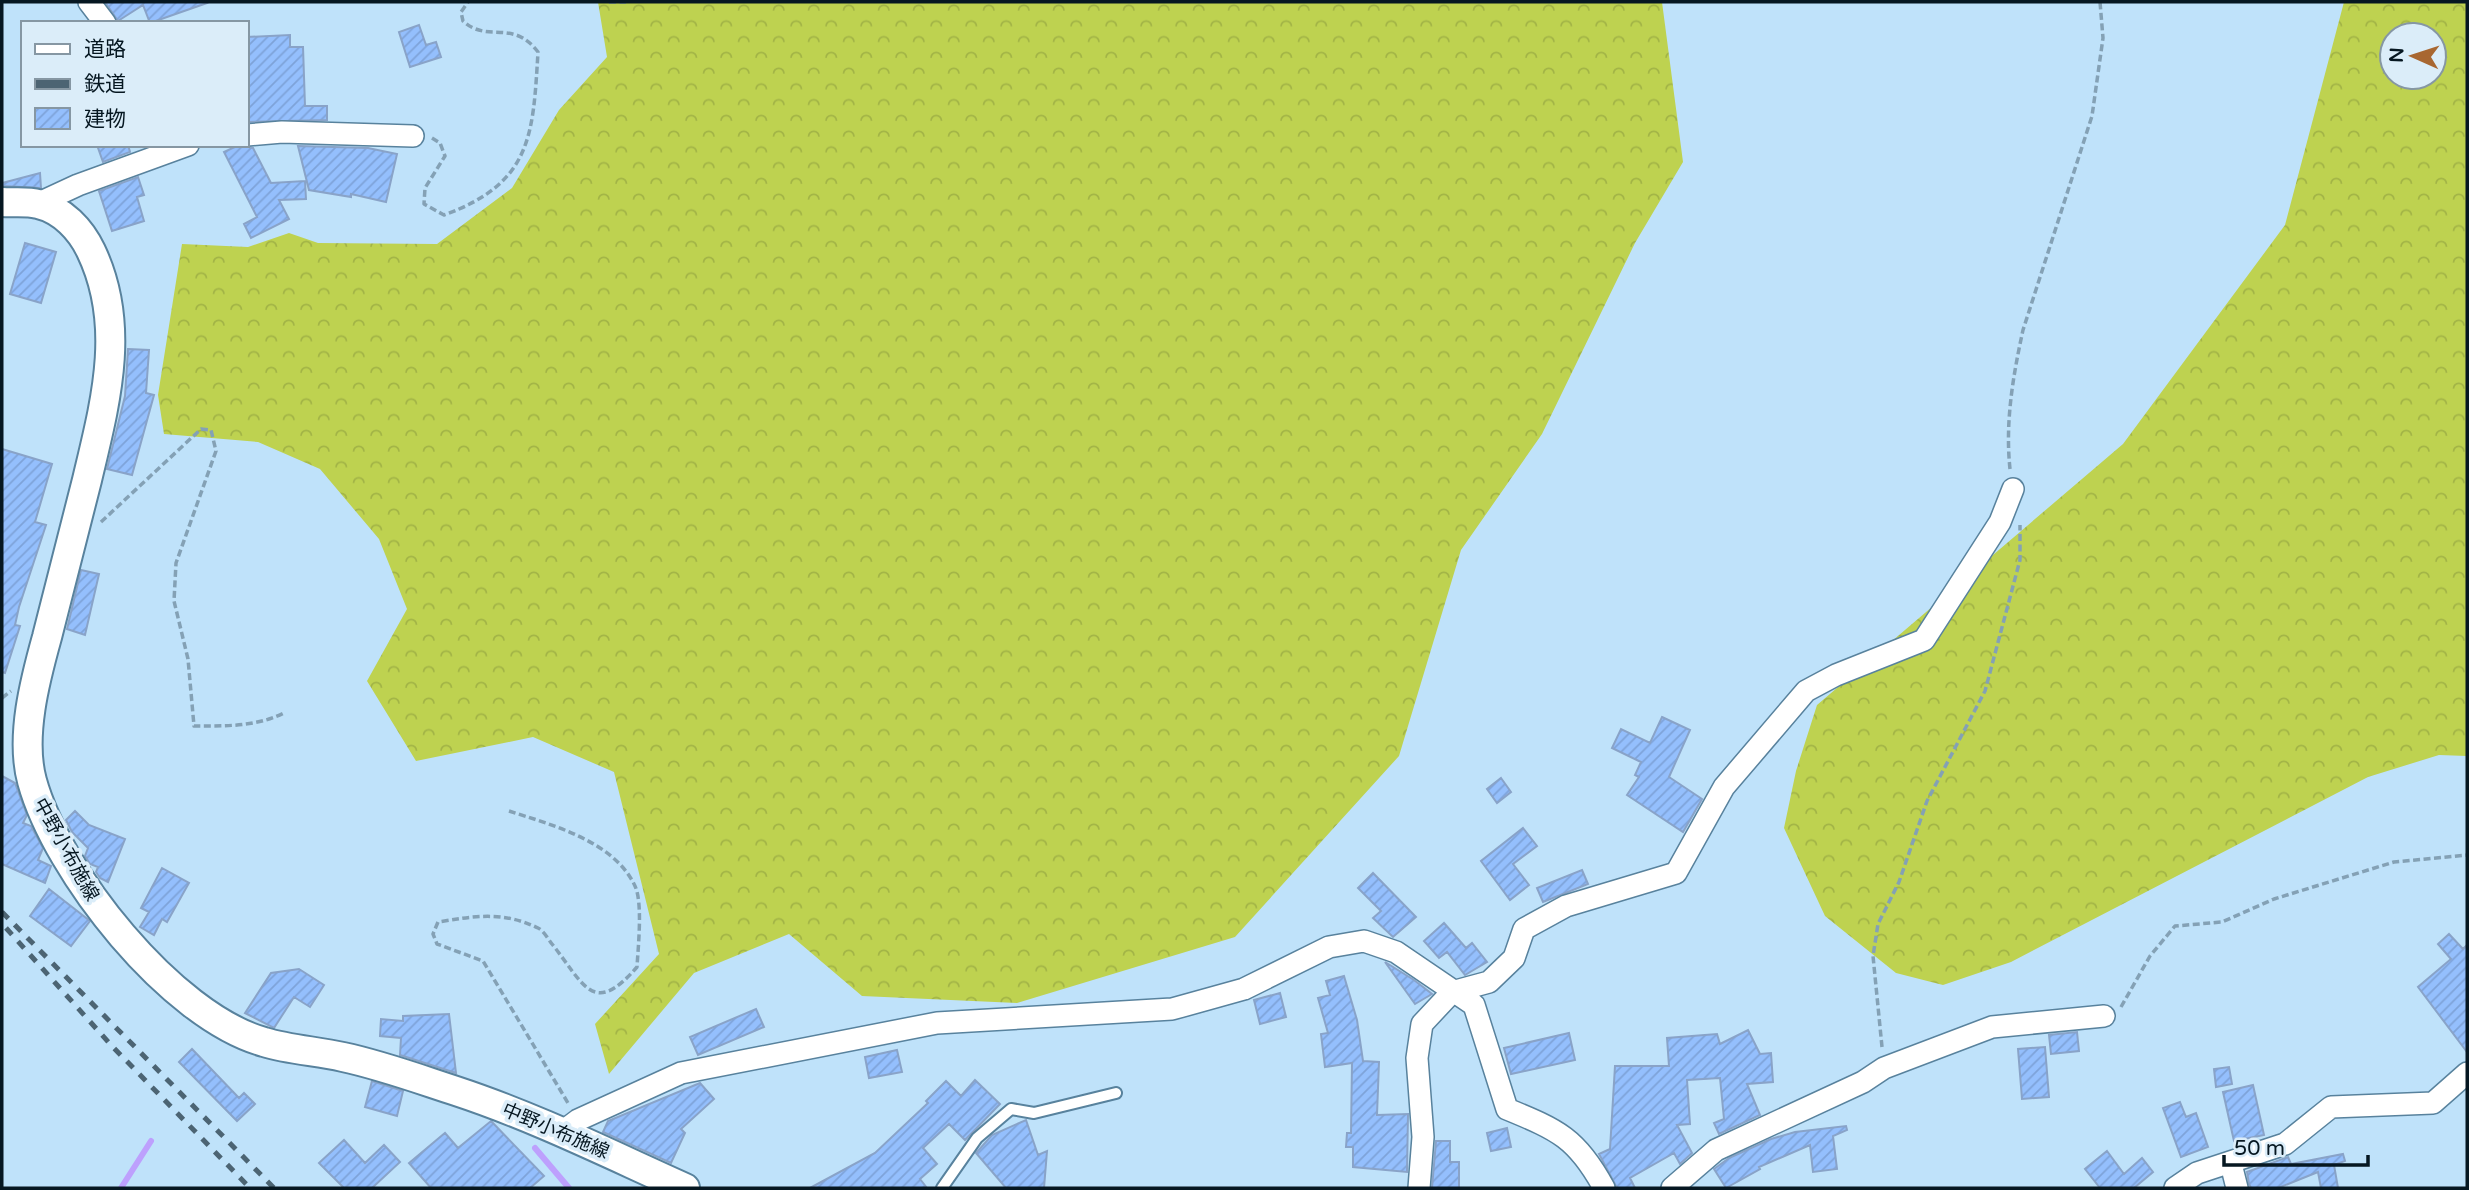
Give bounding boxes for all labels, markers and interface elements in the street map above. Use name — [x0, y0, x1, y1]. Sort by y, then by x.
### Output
legend — [21, 21, 248, 147]
north arrow — [2378, 21, 2448, 91]
text: 道路 — [84, 37, 126, 62]
text: N — [2386, 47, 2408, 63]
text: 鉄道 — [84, 72, 126, 97]
text: 建物 — [84, 107, 126, 132]
street label: 中野小布施線 — [29, 794, 103, 905]
street label: 中野小布施線 — [499, 1099, 612, 1163]
scale bar — [2224, 1124, 2368, 1168]
text: 50 m — [2234, 1136, 2285, 1161]

